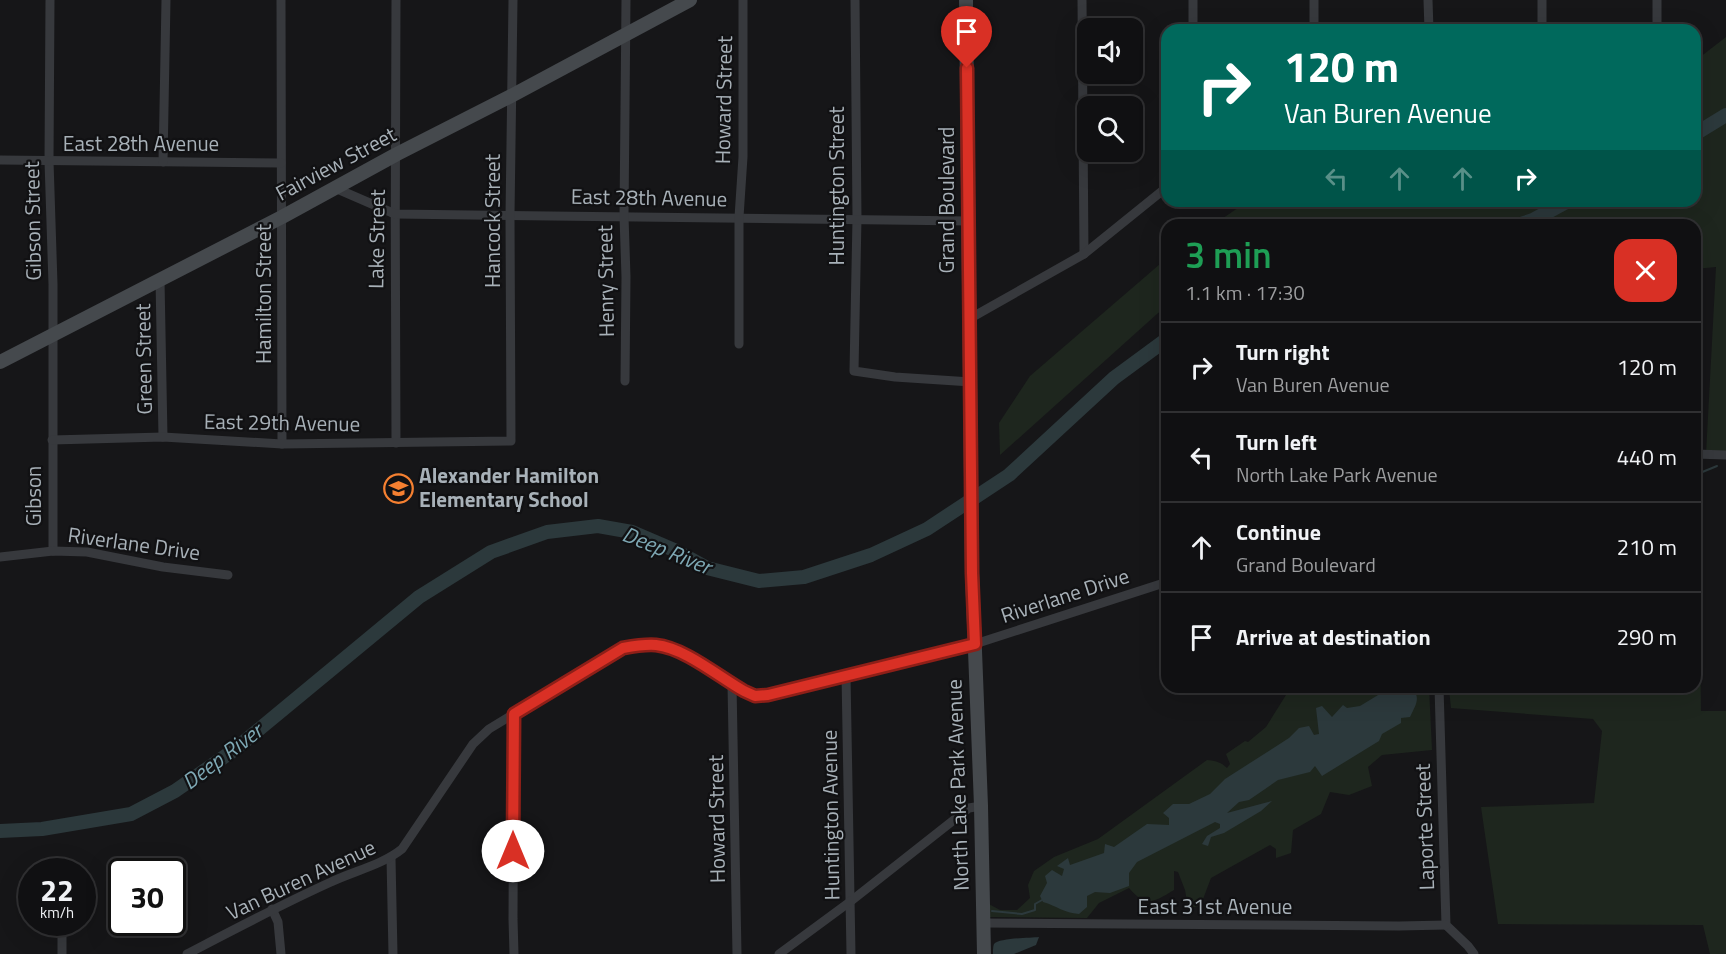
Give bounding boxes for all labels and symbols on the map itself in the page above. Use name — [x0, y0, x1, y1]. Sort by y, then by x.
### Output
pin — [941, 6, 992, 68]
street label: Howard Street — [706, 35, 740, 164]
street label: Huntington Street — [820, 106, 852, 266]
street label: Fairview Street — [269, 118, 402, 208]
street label: East 28th Avenue — [63, 127, 219, 159]
street label: Grand Boulevard — [930, 127, 962, 273]
street label: Hancock Street — [476, 153, 508, 288]
street label: Gibson Street — [15, 160, 49, 281]
street label: East 28th Avenue — [571, 180, 727, 214]
street label: Lake Street — [359, 188, 393, 289]
street label: Hamilton Street — [247, 223, 279, 364]
street label: Henry Street — [588, 224, 622, 337]
street label: Green Street — [126, 303, 160, 415]
street label: East 29th Avenue — [204, 405, 360, 439]
place label: Alexander Hamilton Elementary School — [419, 459, 599, 515]
street label: Gibson — [17, 466, 49, 526]
school or university icon: Alexander Hamilton Elementary School — [382, 472, 414, 504]
water label: Deep River — [617, 517, 719, 584]
street label: Riverlane Drive — [66, 518, 202, 568]
street label: Riverlane Drive — [996, 559, 1133, 631]
street label: North Lake Park Avenue — [937, 679, 977, 891]
water label: Deep River — [175, 713, 272, 798]
street label: Huntington Avenue — [813, 729, 847, 901]
street label: Howard Street — [699, 754, 733, 883]
street label: Laporte Street — [1406, 763, 1442, 891]
position arrow — [481, 819, 545, 883]
street label: Van Buren Avenue — [221, 830, 380, 928]
speed limit sign: 30 — [108, 858, 186, 936]
street label: East 31st Avenue — [1138, 890, 1292, 922]

